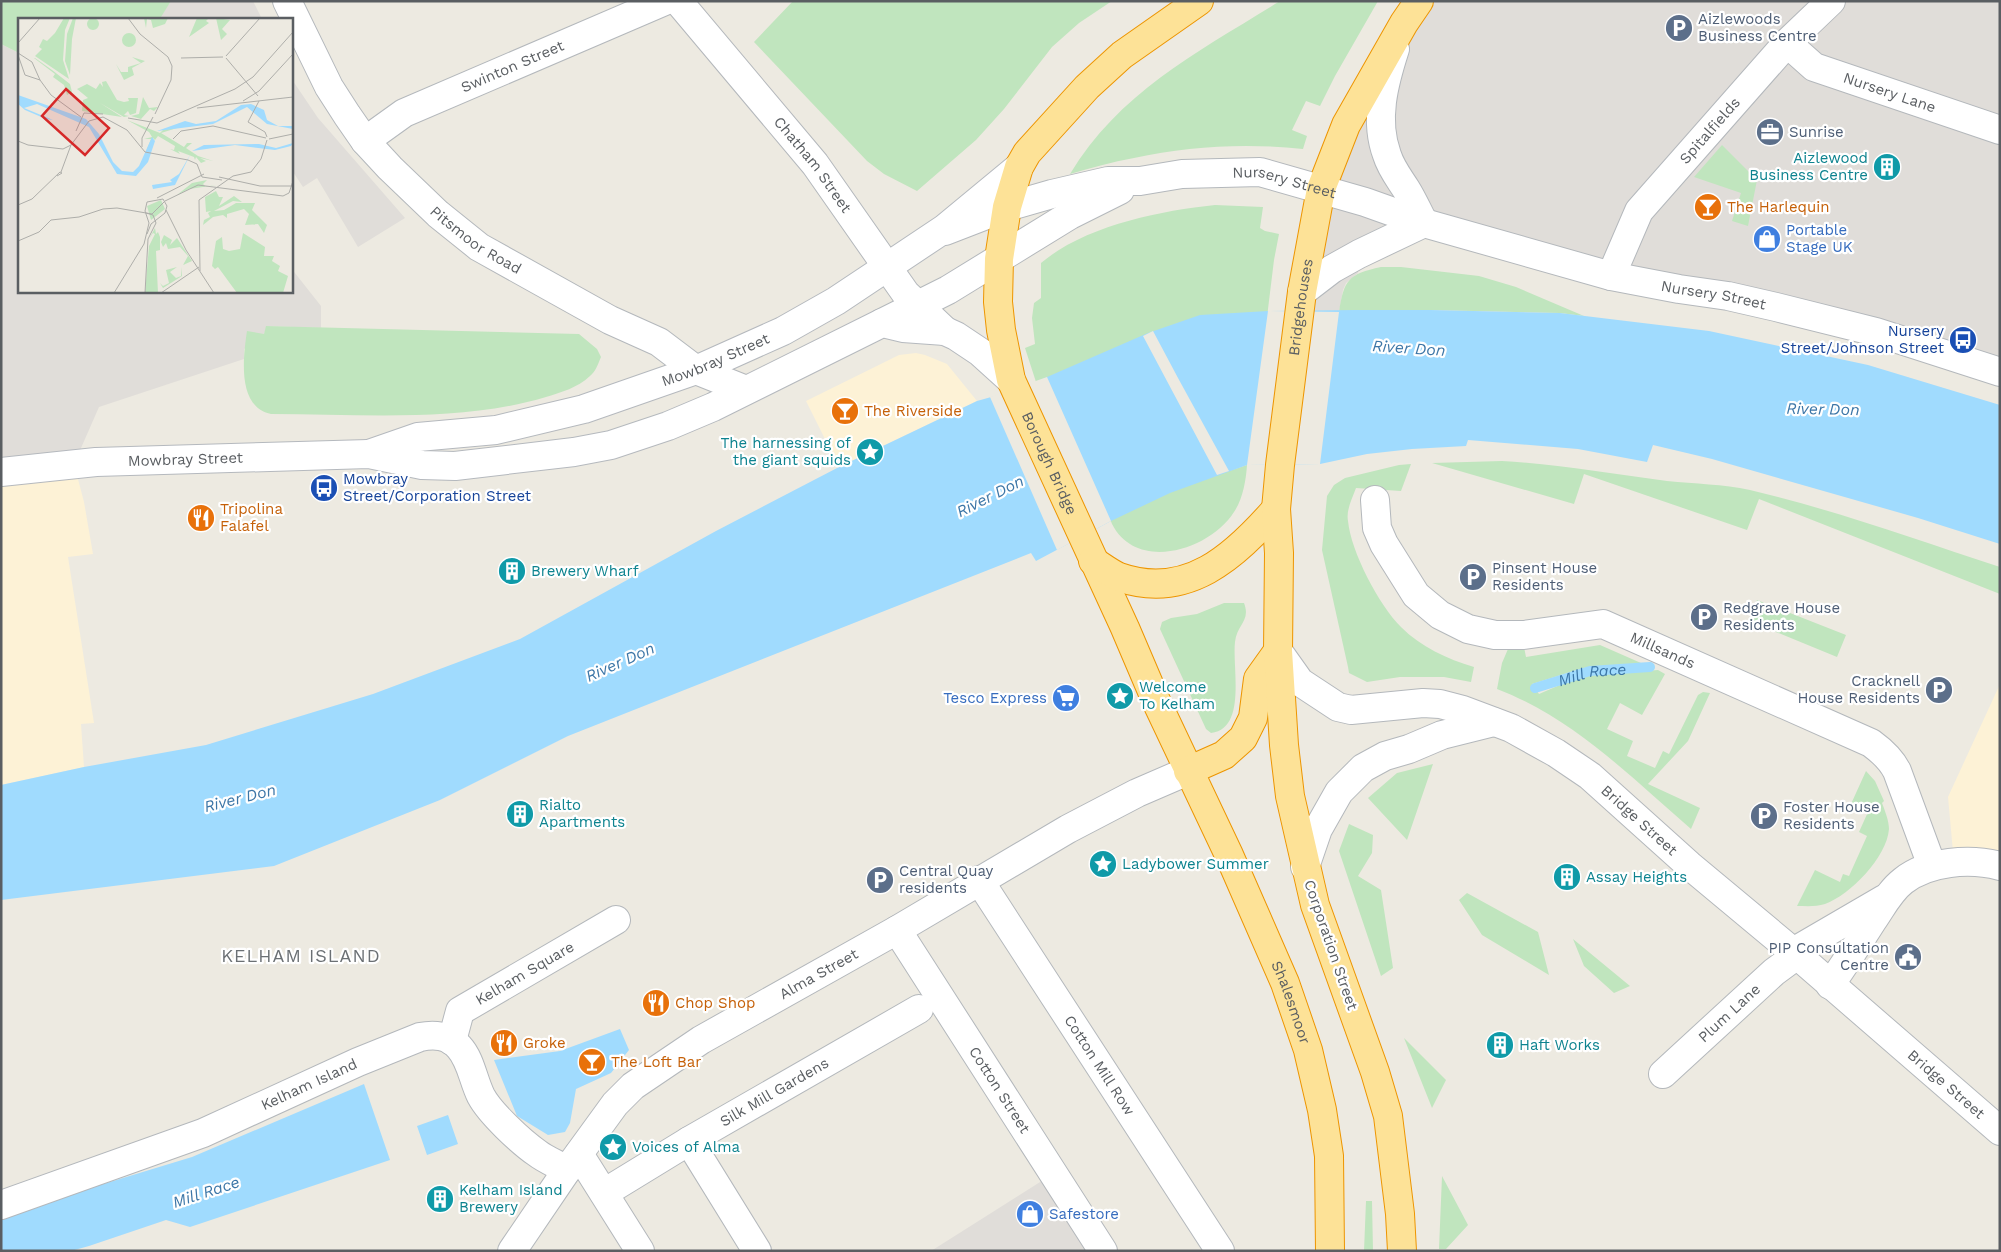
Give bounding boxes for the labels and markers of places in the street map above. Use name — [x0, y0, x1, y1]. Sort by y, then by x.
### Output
place label: Aizlewoods Business Centre — [1698, 10, 1817, 45]
parking icon: Aizlewoods Business Centre — [1664, 13, 1694, 43]
office icon: Sunrise — [1755, 117, 1785, 147]
place label: Sunrise — [1789, 123, 1844, 141]
place label: Aizlewood Business Centre — [1749, 149, 1868, 184]
building icon: Aizlewood Business Centre — [1872, 152, 1902, 182]
bar icon: The Harlequin — [1693, 192, 1723, 222]
place label: The Harlequin — [1727, 198, 1830, 216]
place label: Portable Stage UK — [1786, 221, 1853, 256]
shop icon: Portable Stage UK — [1752, 224, 1782, 254]
place label: Nursery Street/Johnson Street — [1781, 322, 1945, 357]
bus stop icon: Nursery Street/Johnson Street — [1948, 325, 1978, 355]
bar icon: The Riverside — [830, 396, 860, 426]
place label: The Riverside — [864, 402, 962, 420]
place label: The harnessing of the giant squids — [720, 434, 851, 469]
place icon: The harnessing of the giant squids — [855, 437, 885, 467]
place label: Mowbray Street/Corporation Street — [343, 470, 532, 505]
bus stop icon: Mowbray Street/Corporation Street — [309, 473, 339, 503]
place label: Tripolina Falafel — [220, 500, 283, 535]
restaurant icon: Tripolina Falafel — [186, 503, 216, 533]
building icon: Brewery Wharf — [497, 556, 527, 586]
place label: Pinsent House Residents — [1492, 559, 1597, 594]
place label: Brewery Wharf — [531, 562, 639, 580]
parking icon: Pinsent House Residents — [1458, 562, 1488, 592]
place label: Redgrave House Residents — [1723, 599, 1840, 634]
parking icon: Redgrave House Residents — [1689, 602, 1719, 632]
place label: Cracknell House Residents — [1797, 672, 1920, 707]
parking icon: Cracknell House Residents — [1924, 675, 1954, 705]
place label: Welcome To Kelham — [1139, 678, 1215, 713]
place icon: Welcome To Kelham — [1105, 681, 1135, 711]
supermarket icon: Tesco Express — [1051, 683, 1081, 713]
place label: Tesco Express — [943, 689, 1047, 707]
place label: Rialto Apartments — [539, 796, 625, 831]
place label: Foster House Residents — [1783, 798, 1880, 833]
building icon: Rialto Apartments — [505, 799, 535, 829]
parking icon: Foster House Residents — [1749, 801, 1779, 831]
place icon: Ladybower Summer — [1088, 849, 1118, 879]
place label: Ladybower Summer — [1122, 855, 1269, 873]
place label: Central Quay residents — [899, 862, 994, 897]
building icon: Assay Heights — [1552, 862, 1582, 892]
parking icon: Central Quay residents — [865, 865, 895, 895]
place label: Assay Heights — [1586, 868, 1687, 886]
place label: PIP Consultation Centre — [1768, 939, 1889, 974]
public building icon: PIP Consultation Centre — [1893, 942, 1923, 972]
restaurant icon: Chop Shop — [641, 988, 671, 1018]
place label: Chop Shop — [675, 994, 755, 1012]
restaurant icon: Groke — [489, 1028, 519, 1058]
building icon: Haft Works — [1485, 1030, 1515, 1060]
place label: Groke — [523, 1034, 566, 1052]
place label: Haft Works — [1519, 1036, 1600, 1054]
bar icon: The Loft Bar — [577, 1047, 607, 1077]
place label: The Loft Bar — [611, 1053, 701, 1071]
place icon: Voices of Alma — [598, 1132, 628, 1162]
place label: Voices of Alma — [632, 1138, 741, 1156]
place label: Kelham Island Brewery — [459, 1181, 563, 1216]
building icon: Kelham Island Brewery — [425, 1184, 455, 1214]
shop icon: Safestore — [1015, 1199, 1045, 1229]
place label: Safestore — [1049, 1205, 1119, 1223]

